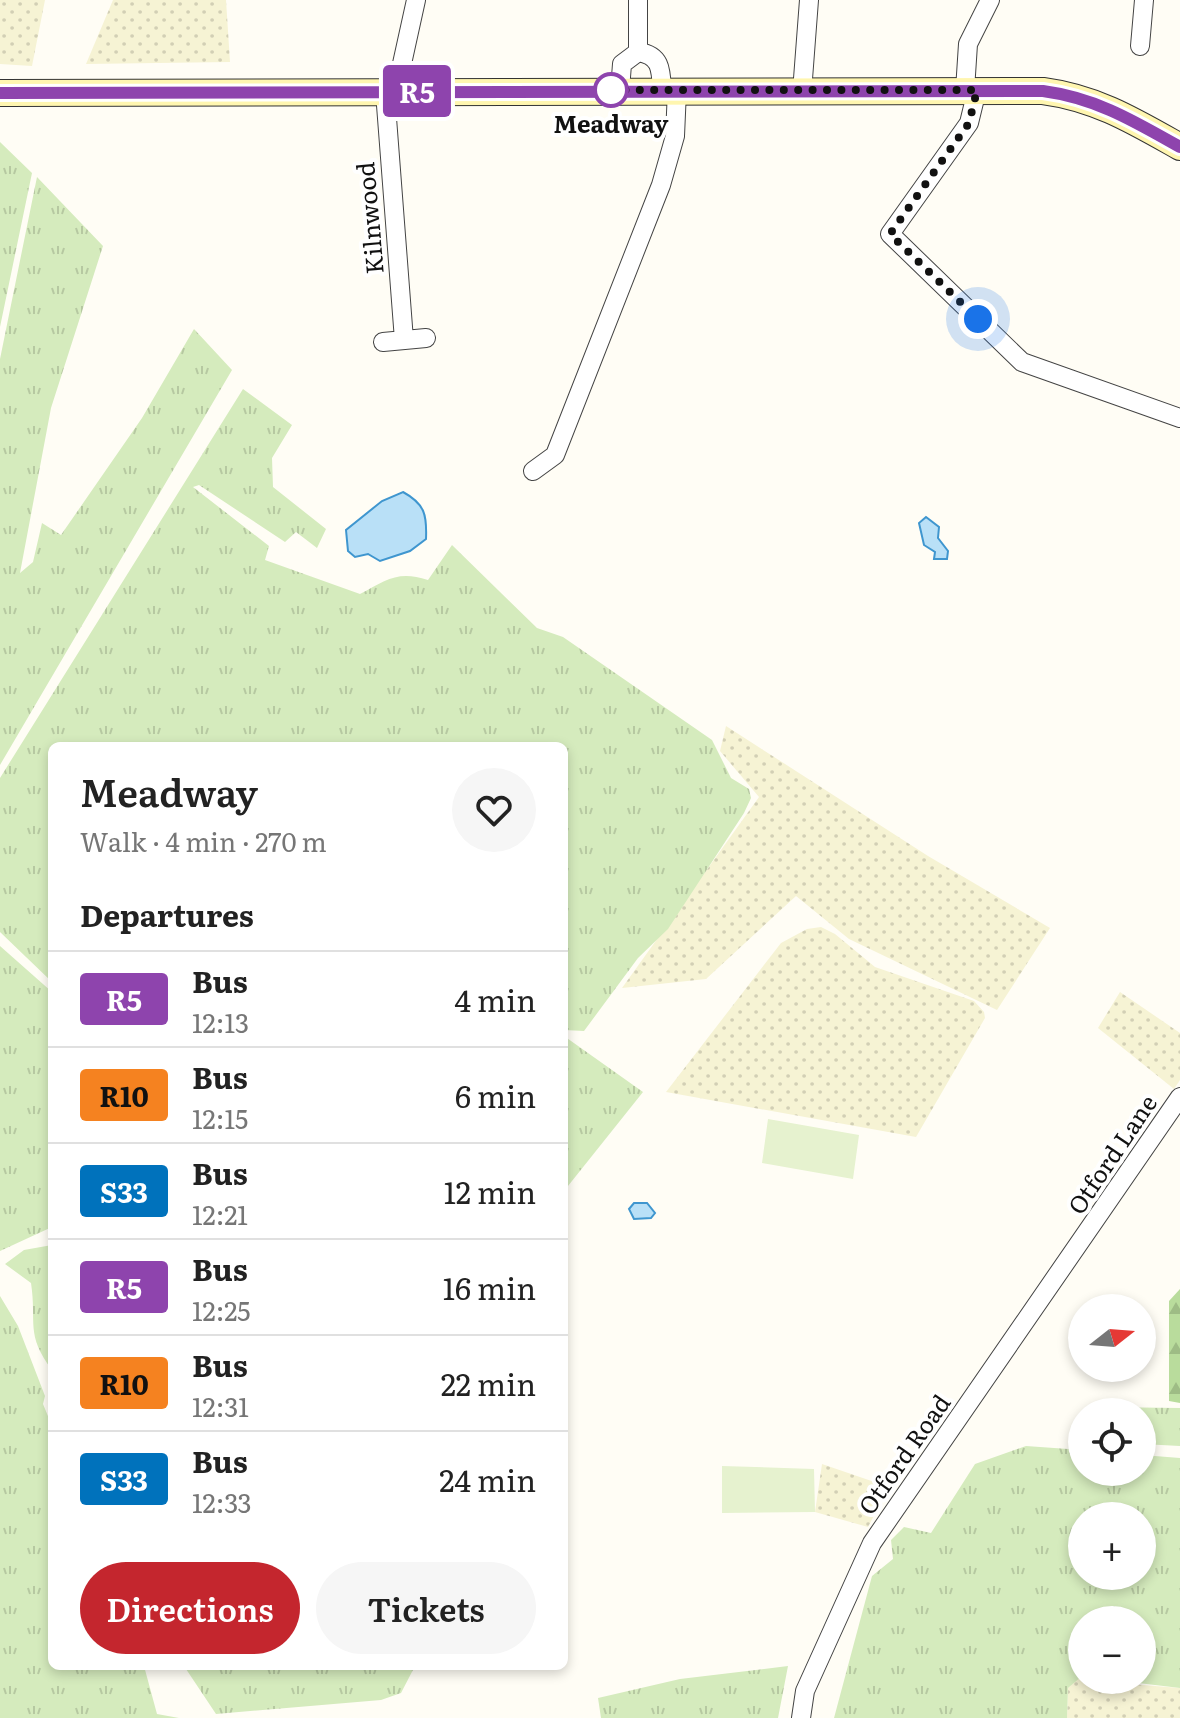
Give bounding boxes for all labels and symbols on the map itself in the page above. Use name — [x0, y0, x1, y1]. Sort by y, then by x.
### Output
line badge: R5 — [381, 65, 453, 117]
marker: Meadway — [594, 73, 628, 107]
place label: Meadway — [554, 105, 669, 140]
street label: Kilnwood — [346, 161, 391, 276]
your location — [958, 299, 998, 339]
street label: Otford Lane — [1058, 1087, 1164, 1220]
north arrow — [1068, 1294, 1156, 1382]
street label: Otford Road — [849, 1386, 958, 1521]

